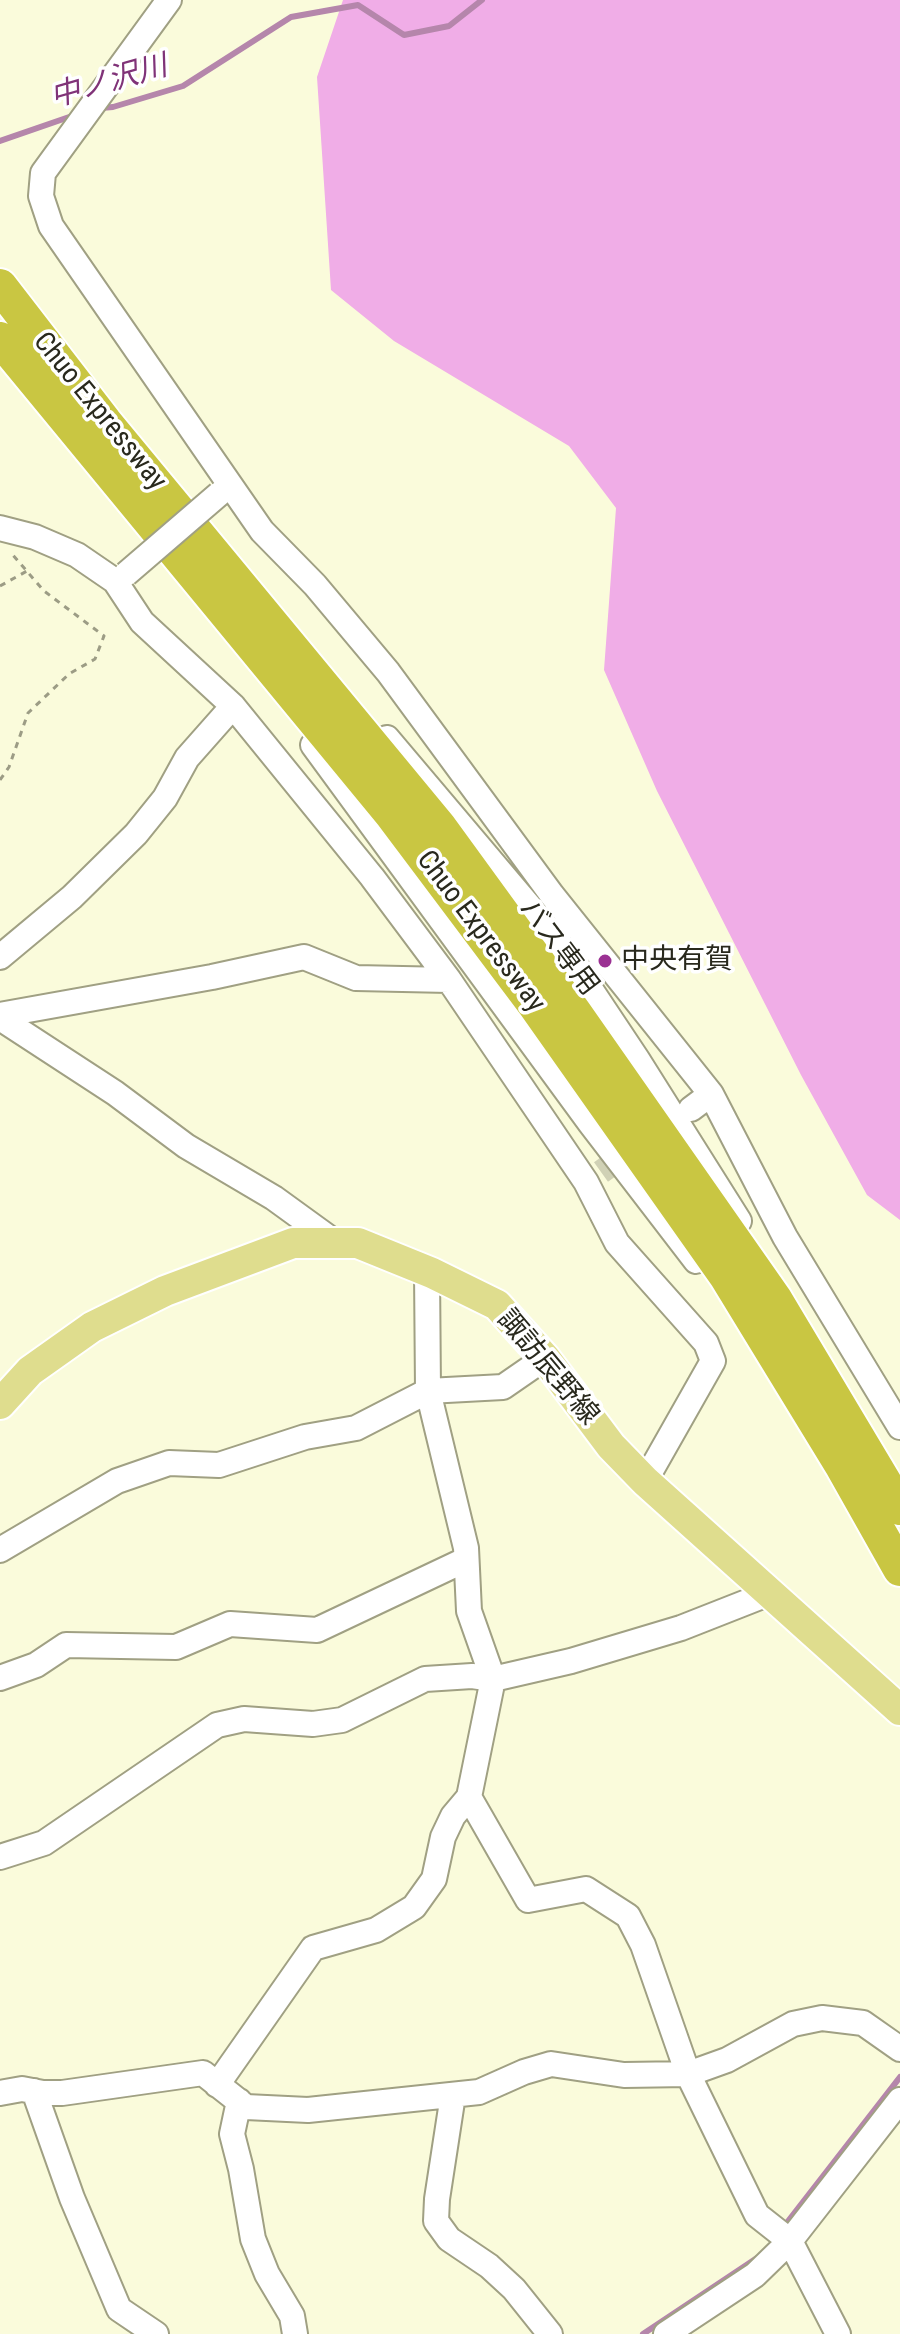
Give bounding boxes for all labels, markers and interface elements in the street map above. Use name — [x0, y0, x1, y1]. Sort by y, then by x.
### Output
water label: 中ノ沢川 — [46, 49, 172, 117]
street label: Chuo Expressway — [25, 326, 173, 498]
street label: Chuo Expressway — [408, 845, 552, 1019]
street label: バス専用 — [511, 893, 605, 1003]
place label: 中央有賀 — [621, 944, 733, 978]
marker: 中央有賀 — [596, 952, 614, 970]
street label: 諏訪辰野線 — [489, 1304, 605, 1432]

